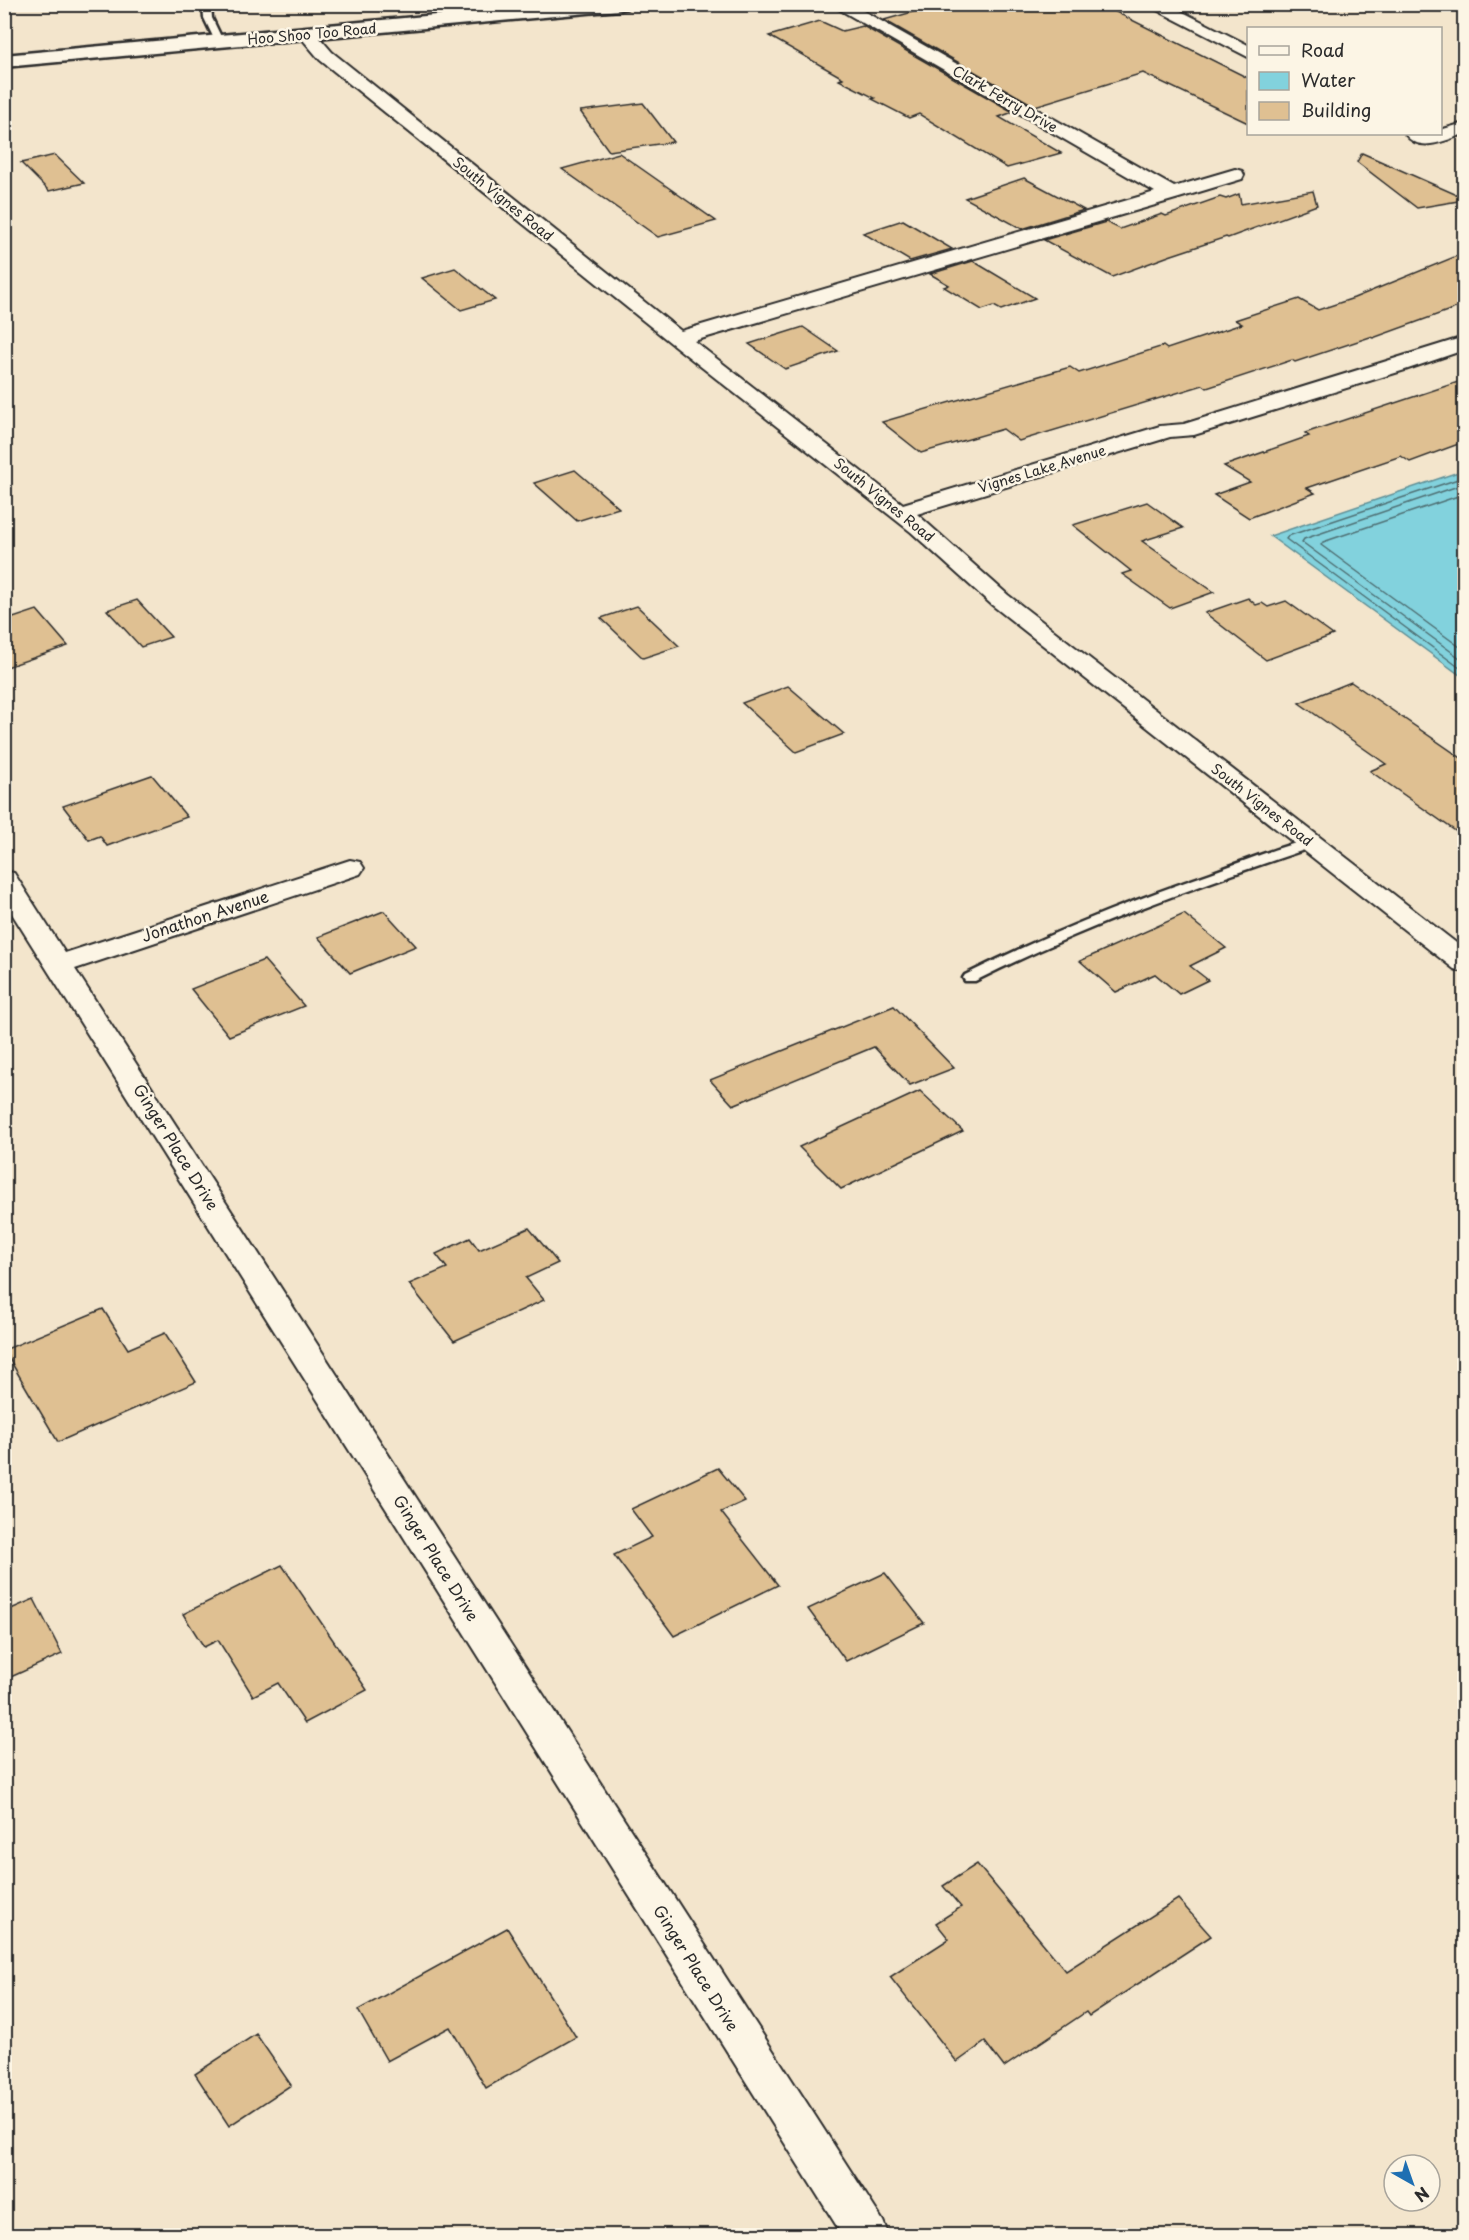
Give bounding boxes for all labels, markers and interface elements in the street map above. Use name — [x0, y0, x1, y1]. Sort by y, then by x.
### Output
street label: Hoo Shoo Too Road — [246, 17, 377, 50]
legend — [1247, 27, 1442, 135]
text: Road — [1301, 36, 1345, 63]
street label: Clark Ferry Drive — [949, 60, 1062, 137]
text: Water — [1301, 66, 1356, 93]
text: Building — [1301, 96, 1371, 123]
street label: South Vignes Road — [449, 151, 558, 246]
street label: Vignes Lake Avenue — [975, 439, 1109, 498]
street label: South Vignes Road — [830, 452, 939, 547]
street label: South Vignes Road — [1207, 758, 1318, 851]
street label: Jonathon Avenue — [138, 883, 271, 947]
street label: Ginger Place Drive — [128, 1079, 225, 1214]
street label: Ginger Place Drive — [388, 1490, 485, 1625]
street label: Ginger Place Drive — [648, 1900, 745, 2035]
north arrow — [1382, 2153, 1442, 2213]
text: N — [1410, 2182, 1435, 2209]

